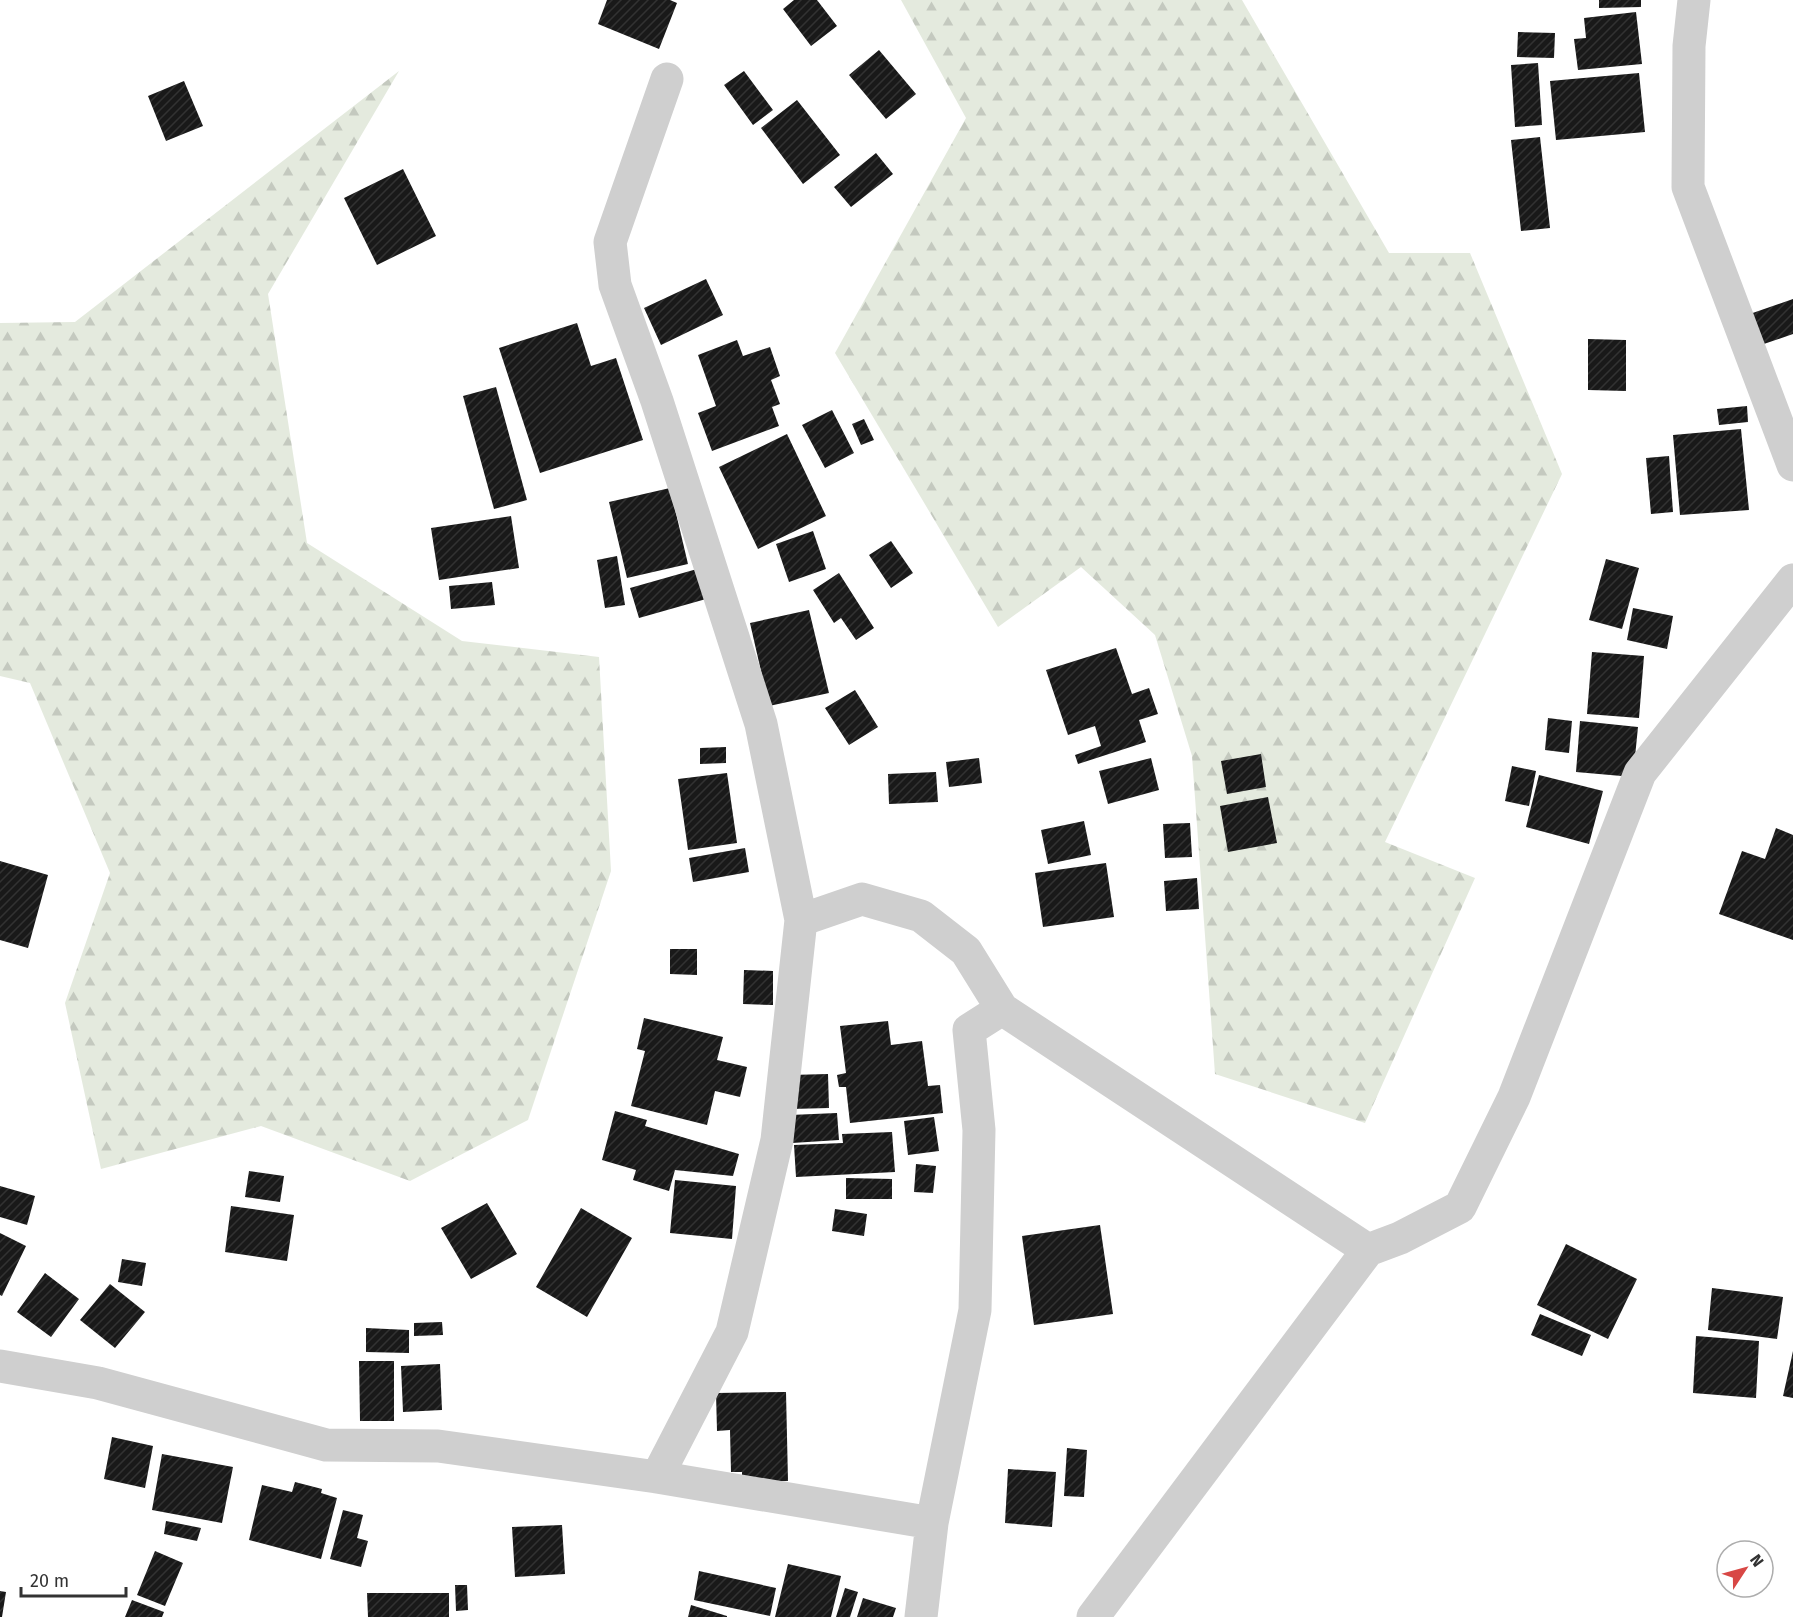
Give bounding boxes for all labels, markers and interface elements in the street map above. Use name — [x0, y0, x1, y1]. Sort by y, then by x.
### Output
north arrow — [1715, 1539, 1775, 1599]
text: N — [1746, 1551, 1768, 1570]
scale bar — [21, 1560, 126, 1598]
text: 20 m — [30, 1570, 69, 1592]

